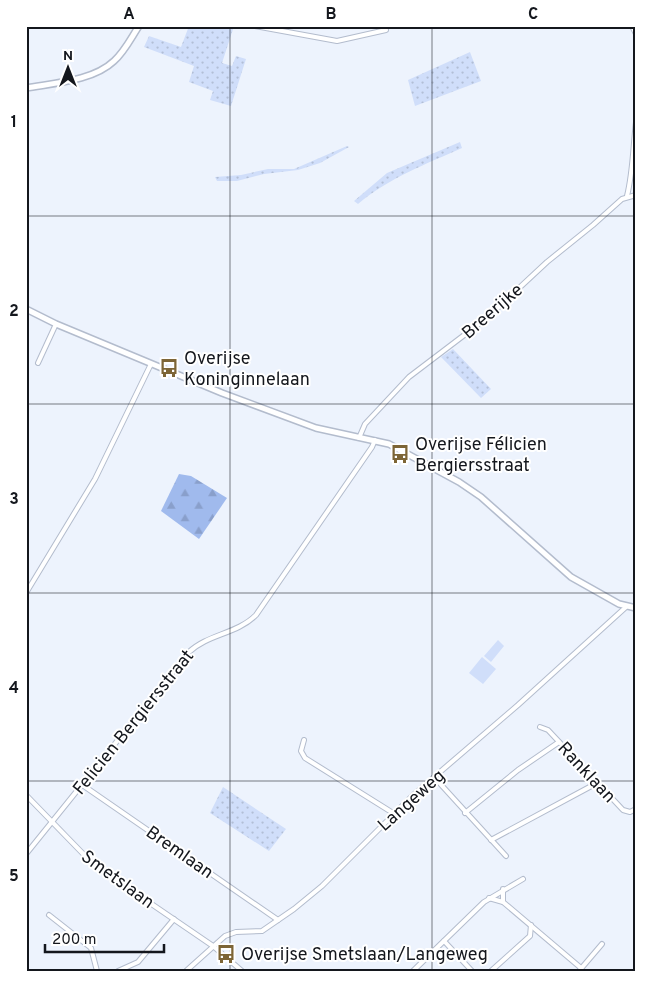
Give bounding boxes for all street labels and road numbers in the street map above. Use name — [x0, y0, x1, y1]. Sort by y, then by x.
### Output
street label: Breerijke — [458, 279, 528, 345]
street label: Felicien Bergiersstraat — [69, 646, 200, 800]
street label: Ranklaan — [552, 738, 620, 808]
street label: Langeweg — [374, 765, 450, 837]
street label: Bremlaan — [141, 822, 218, 885]
street label: Smetslaan — [76, 846, 158, 914]

